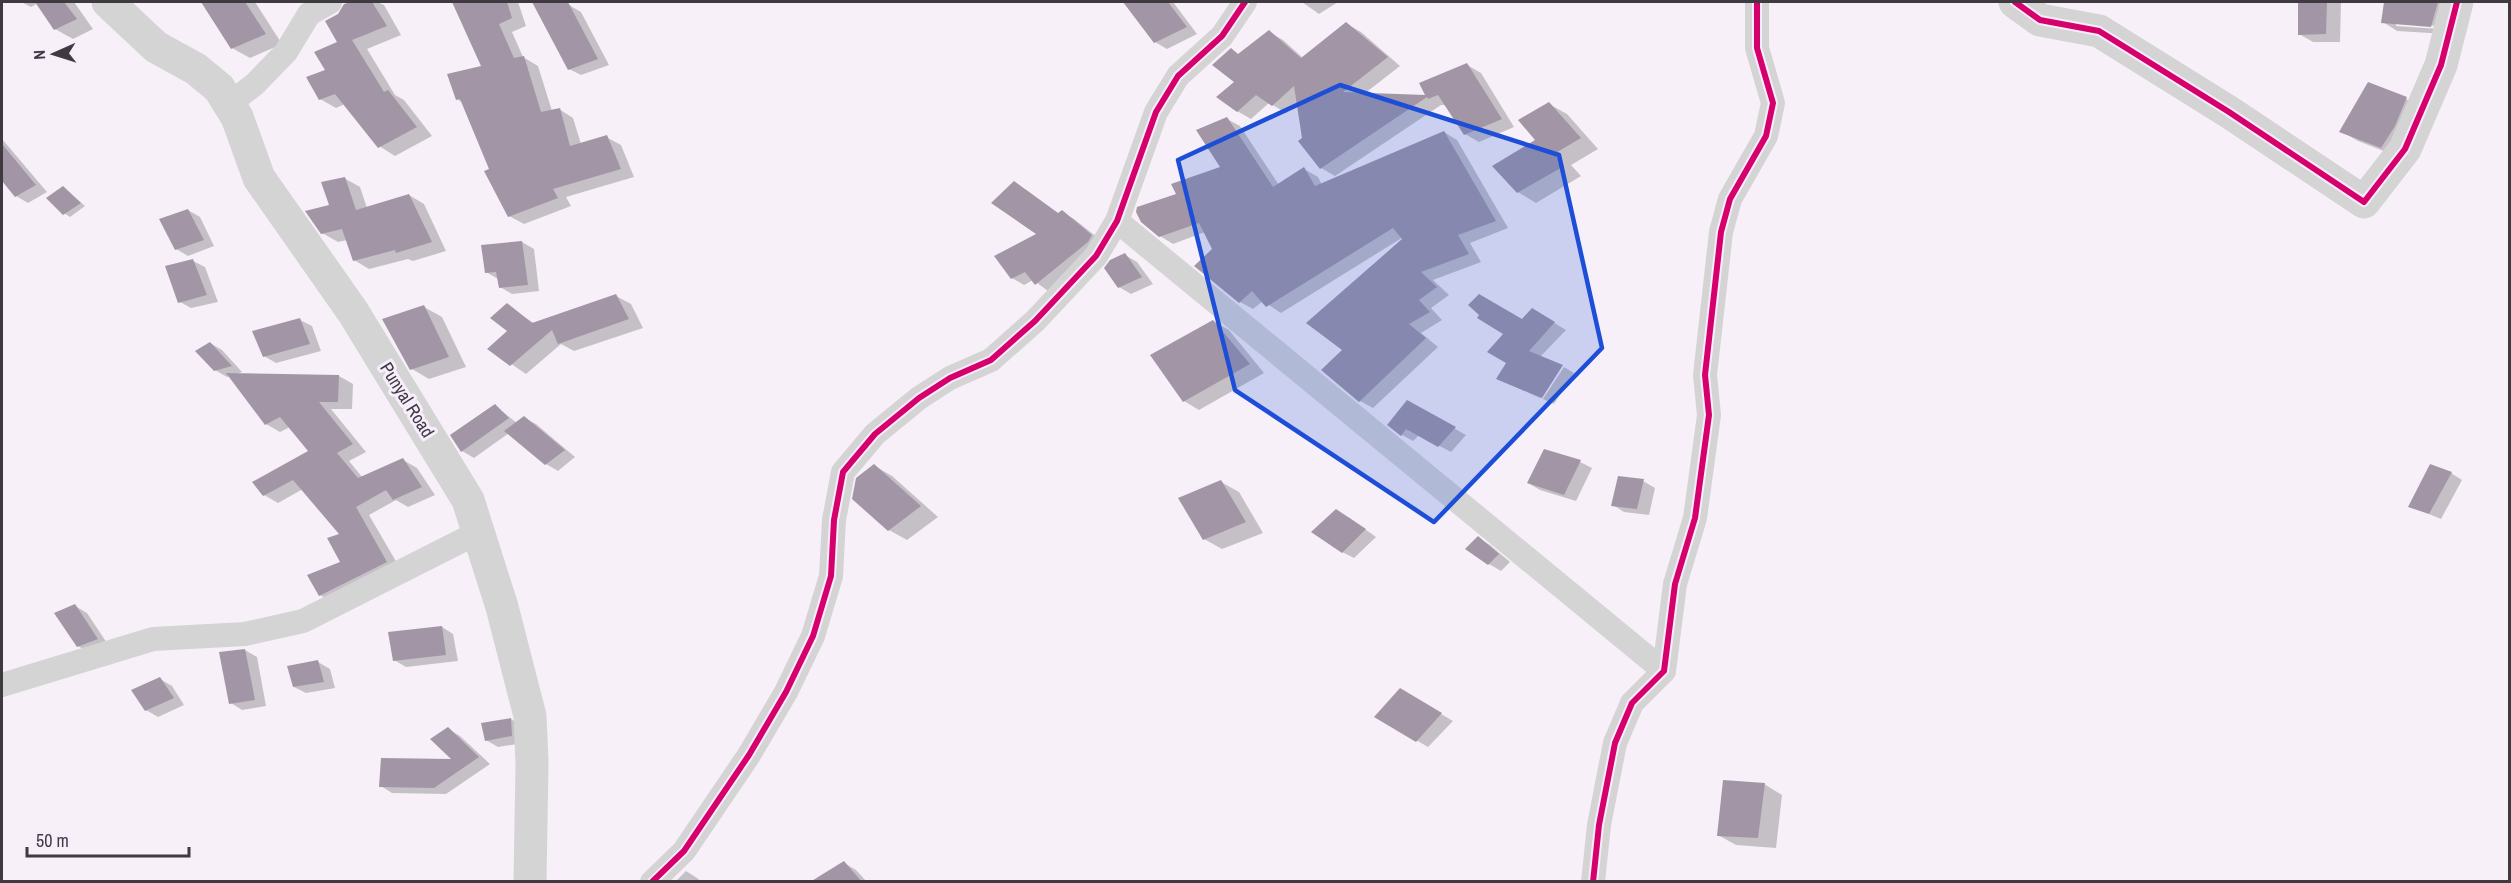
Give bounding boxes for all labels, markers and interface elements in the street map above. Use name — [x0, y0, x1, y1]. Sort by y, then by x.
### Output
north arrow — [24, 24, 84, 84]
text: N — [28, 49, 50, 60]
street label: Punyal Road — [374, 357, 440, 442]
scale bar — [27, 820, 189, 858]
text: 50 m — [36, 828, 69, 853]

